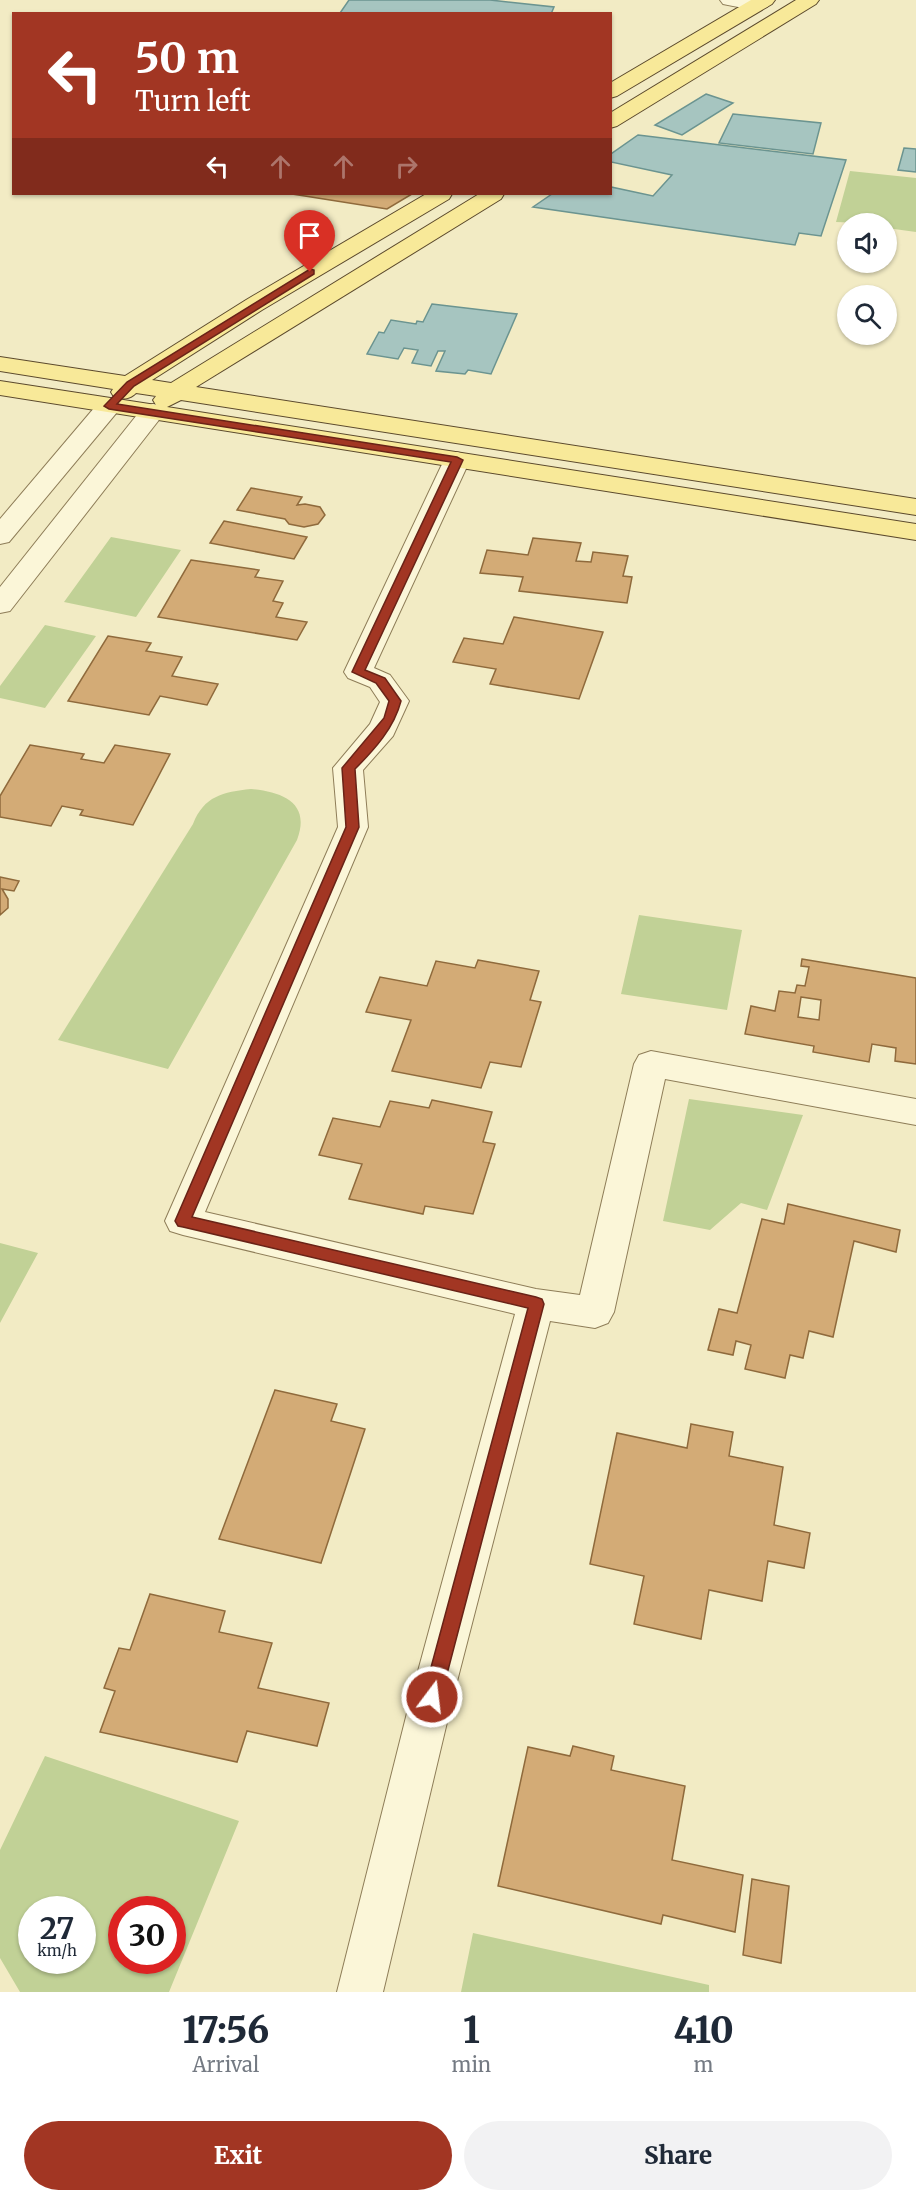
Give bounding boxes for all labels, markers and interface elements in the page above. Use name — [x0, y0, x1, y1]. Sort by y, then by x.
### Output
text: 50 m — [135, 32, 239, 84]
icon: left — [36, 36, 114, 114]
text: Turn left — [135, 84, 250, 118]
icon: left — [201, 150, 234, 183]
icon: ahead — [264, 150, 297, 183]
icon: ahead — [327, 150, 360, 183]
icon: right — [390, 150, 423, 183]
pin — [284, 210, 335, 272]
map controls — [837, 213, 897, 345]
button: sound — [837, 213, 897, 273]
icon: arrive — [293, 219, 326, 252]
button: search — [837, 285, 897, 345]
position arrow — [400, 1665, 464, 1729]
speed limit sign: 30 — [108, 1896, 186, 1974]
text: 27 — [40, 1909, 74, 1947]
text: km/h — [37, 1941, 77, 1960]
text: 17:56 — [182, 2008, 269, 2053]
text: 1 — [463, 2008, 480, 2053]
text: 410 — [673, 2008, 734, 2053]
text: Arrival — [192, 2052, 259, 2077]
text: min — [452, 2052, 491, 2077]
text: m — [694, 2052, 713, 2077]
button: Exit — [24, 2121, 452, 2190]
button: Share — [464, 2121, 892, 2190]

